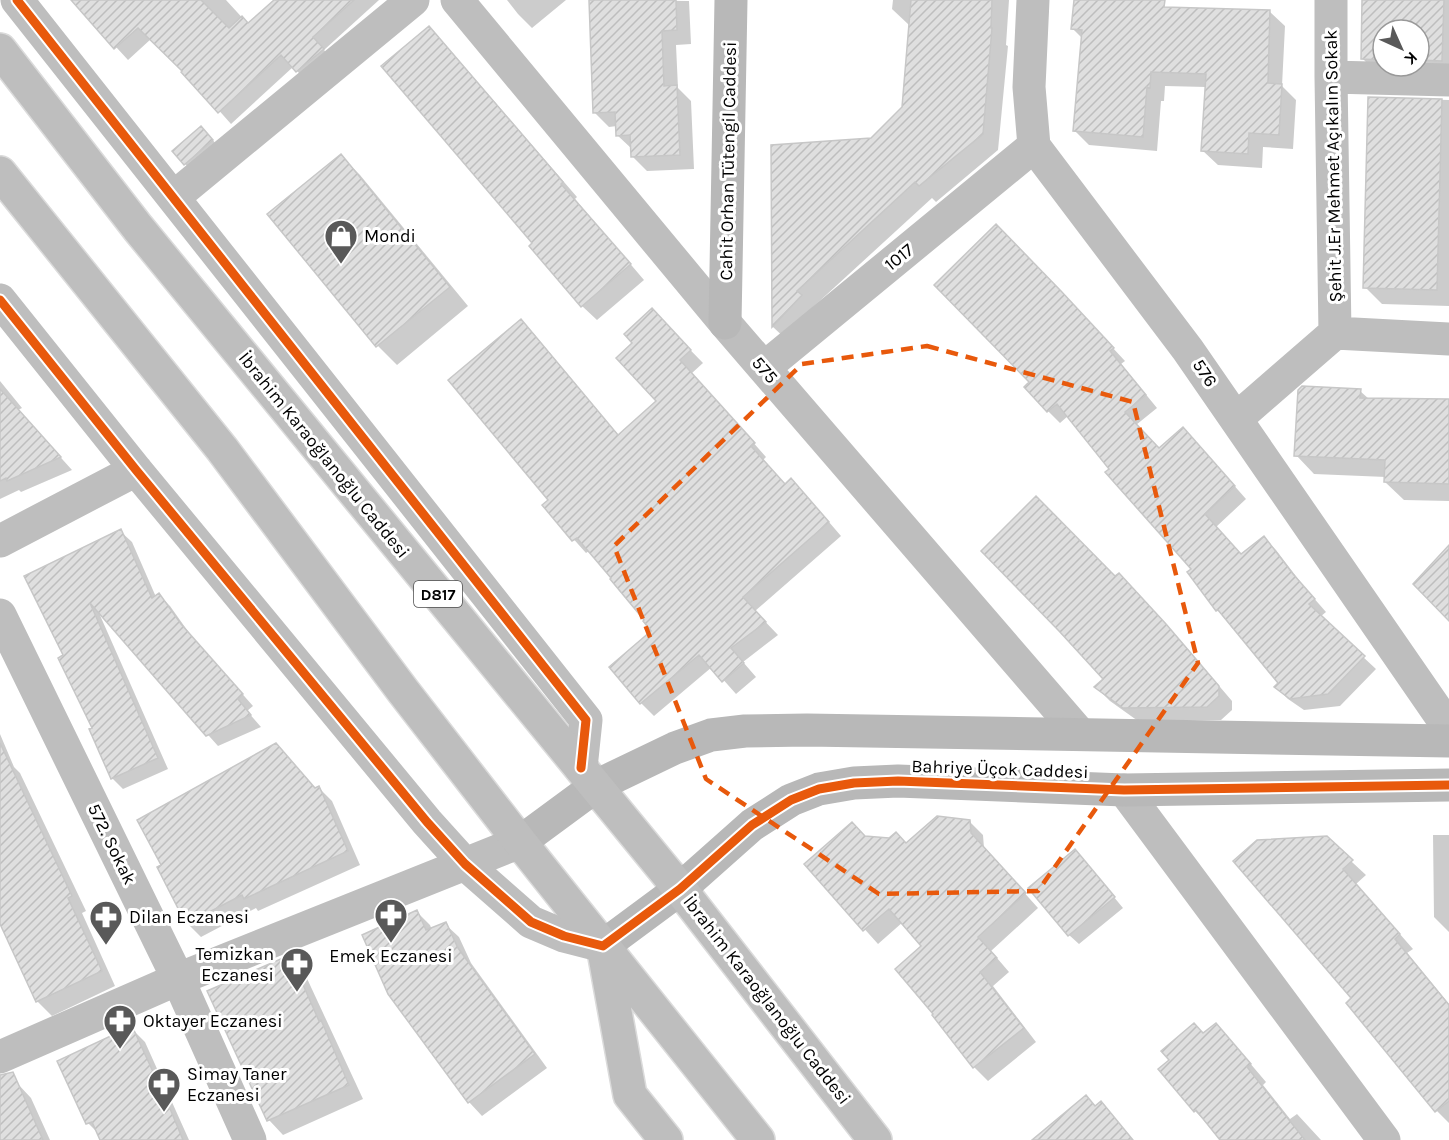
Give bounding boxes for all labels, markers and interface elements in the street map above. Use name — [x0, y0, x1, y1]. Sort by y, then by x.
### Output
north arrow — [1371, 18, 1431, 78]
street label: Şehit J.Er Mehmet Açıkalın Sokak — [1320, 29, 1346, 303]
street label: Cahit Orhan Tütengil Caddesi — [715, 41, 741, 281]
text: K — [1400, 48, 1422, 69]
shop icon: Mondi — [323, 218, 359, 265]
place label: Mondi — [364, 225, 416, 247]
street label: 1017 — [880, 238, 918, 275]
street label: İbrahim Karaoğlanoğlu Caddesi — [234, 347, 414, 563]
street label: 575 — [747, 352, 783, 388]
street label: 576 — [1188, 355, 1222, 391]
road number: D817 — [414, 581, 462, 607]
street label: Bahriye Üçok Caddesi — [911, 755, 1089, 783]
street label: 572. Sokak — [83, 800, 141, 888]
street label: İbrahim Karaoğlanoğlu Caddesi — [679, 891, 855, 1109]
pharmacy icon: Emek Eczanesi — [373, 897, 409, 944]
pharmacy icon: Dilan Eczanesi — [88, 899, 124, 946]
place label: Dilan Eczanesi — [129, 906, 249, 928]
place label: Temizkan Eczanesi — [195, 943, 274, 986]
place label: Emek Eczanesi — [329, 945, 453, 967]
pharmacy icon: Temizkan Eczanesi — [279, 946, 315, 993]
pharmacy icon: Oktayer Eczanesi — [102, 1003, 138, 1050]
place label: Oktayer Eczanesi — [143, 1010, 283, 1032]
place label: Simay Taner Eczanesi — [187, 1063, 287, 1106]
pharmacy icon: Simay Taner Eczanesi — [146, 1066, 182, 1113]

